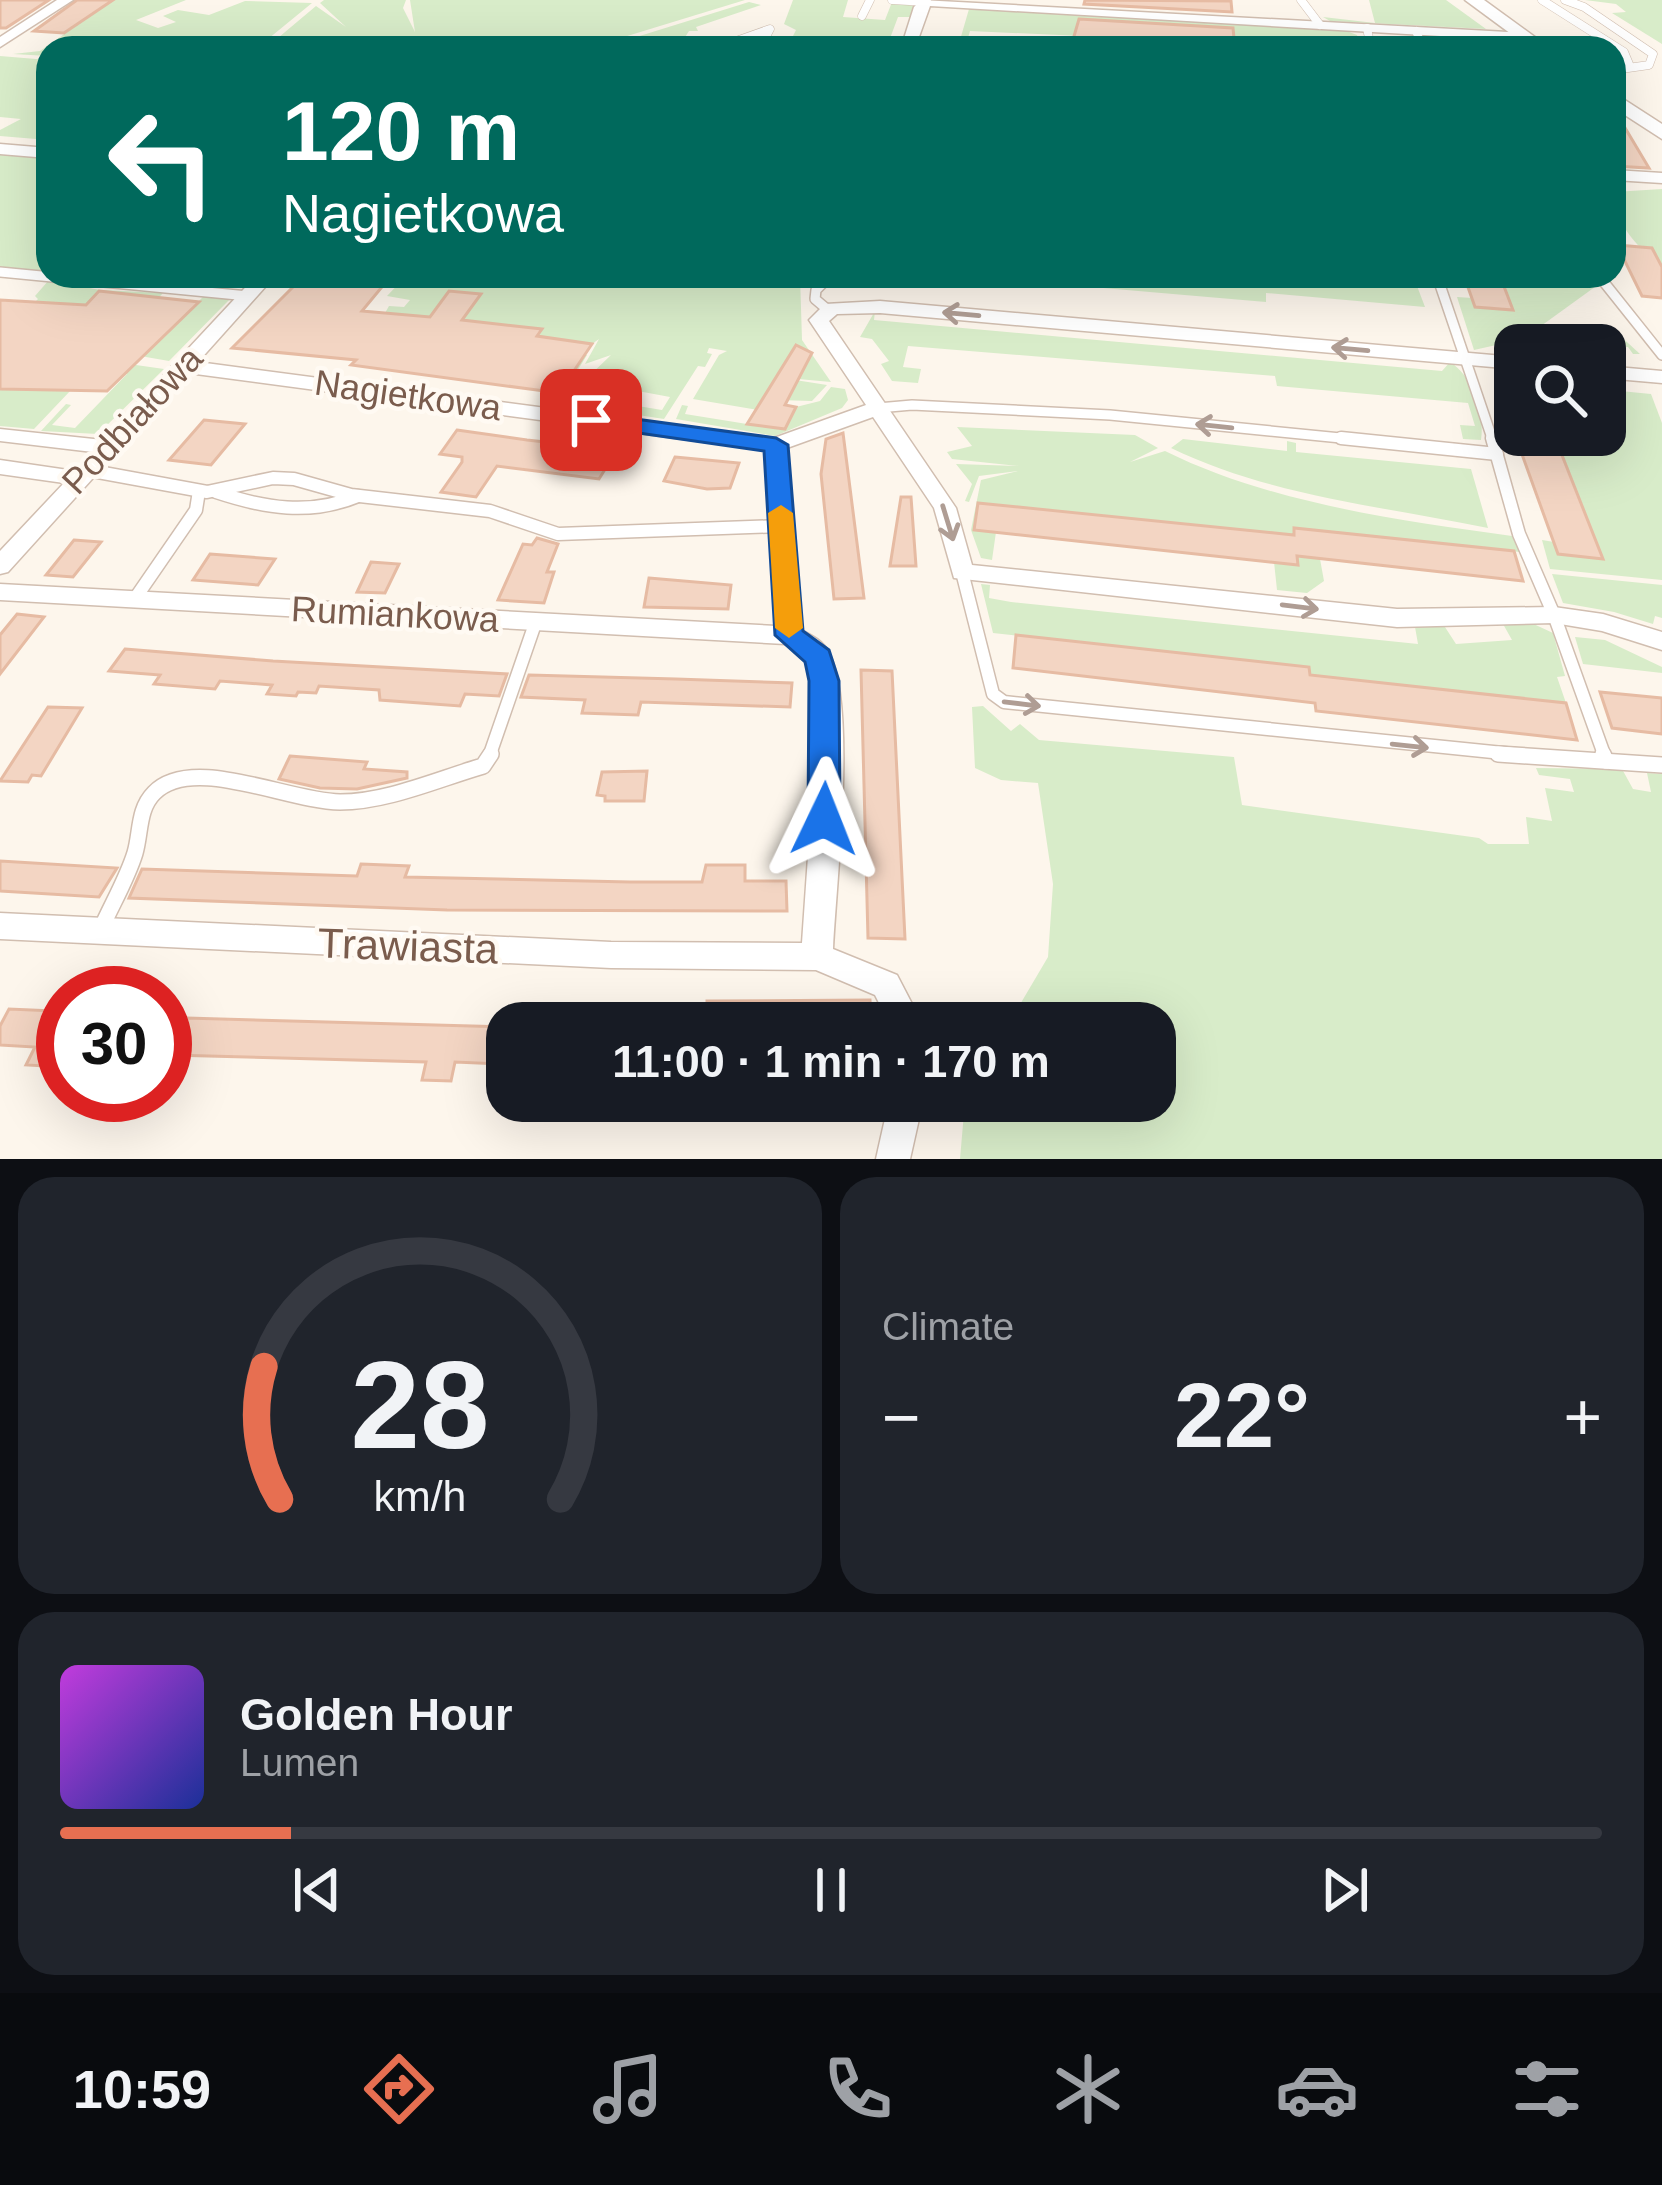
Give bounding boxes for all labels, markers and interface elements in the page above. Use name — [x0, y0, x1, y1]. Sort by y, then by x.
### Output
icon: left — [84, 84, 240, 240]
text: 120 m — [282, 84, 520, 178]
text: Nagietkowa — [282, 183, 564, 243]
one-way arrow — [942, 302, 981, 325]
map controls — [1494, 324, 1626, 456]
button: search — [1494, 324, 1626, 456]
street label: Podbiałowa — [54, 337, 211, 502]
one-way arrow — [1331, 337, 1370, 360]
street label: Nagietkowa — [312, 362, 505, 429]
pin — [540, 369, 642, 471]
icon: arrive — [558, 387, 624, 453]
one-way arrow — [1195, 414, 1234, 437]
one-way arrow — [938, 503, 960, 541]
street label: Rumiankowa — [290, 588, 501, 640]
one-way arrow — [1280, 596, 1319, 618]
one-way arrow — [1002, 693, 1041, 715]
one-way arrow — [1390, 736, 1429, 758]
position arrow — [761, 756, 887, 882]
street label: Trawiasta — [317, 919, 500, 973]
speed limit sign: 30 — [36, 966, 192, 1122]
text: 11:00 · 1 min · 170 m — [612, 1036, 1050, 1087]
text: Climate — [882, 1305, 1014, 1348]
text: 28 — [351, 1335, 489, 1474]
text: 22° — [1174, 1366, 1310, 1466]
text: − — [882, 1380, 921, 1454]
text: + — [1563, 1380, 1602, 1454]
text: km/h — [374, 1471, 466, 1519]
text: Golden Hour — [240, 1689, 512, 1740]
text: Lumen — [240, 1741, 359, 1784]
icon: previous — [284, 1857, 350, 1923]
icon: pause — [798, 1857, 864, 1923]
icon: next — [1312, 1857, 1378, 1923]
icon: directions — [357, 2047, 441, 2131]
icon: music — [586, 2047, 670, 2131]
icon: phone — [816, 2047, 900, 2131]
icon: climate — [1046, 2047, 1130, 2131]
icon: car — [1275, 2047, 1359, 2131]
icon: filters — [1505, 2047, 1589, 2131]
text: 10:59 — [73, 2059, 211, 2119]

